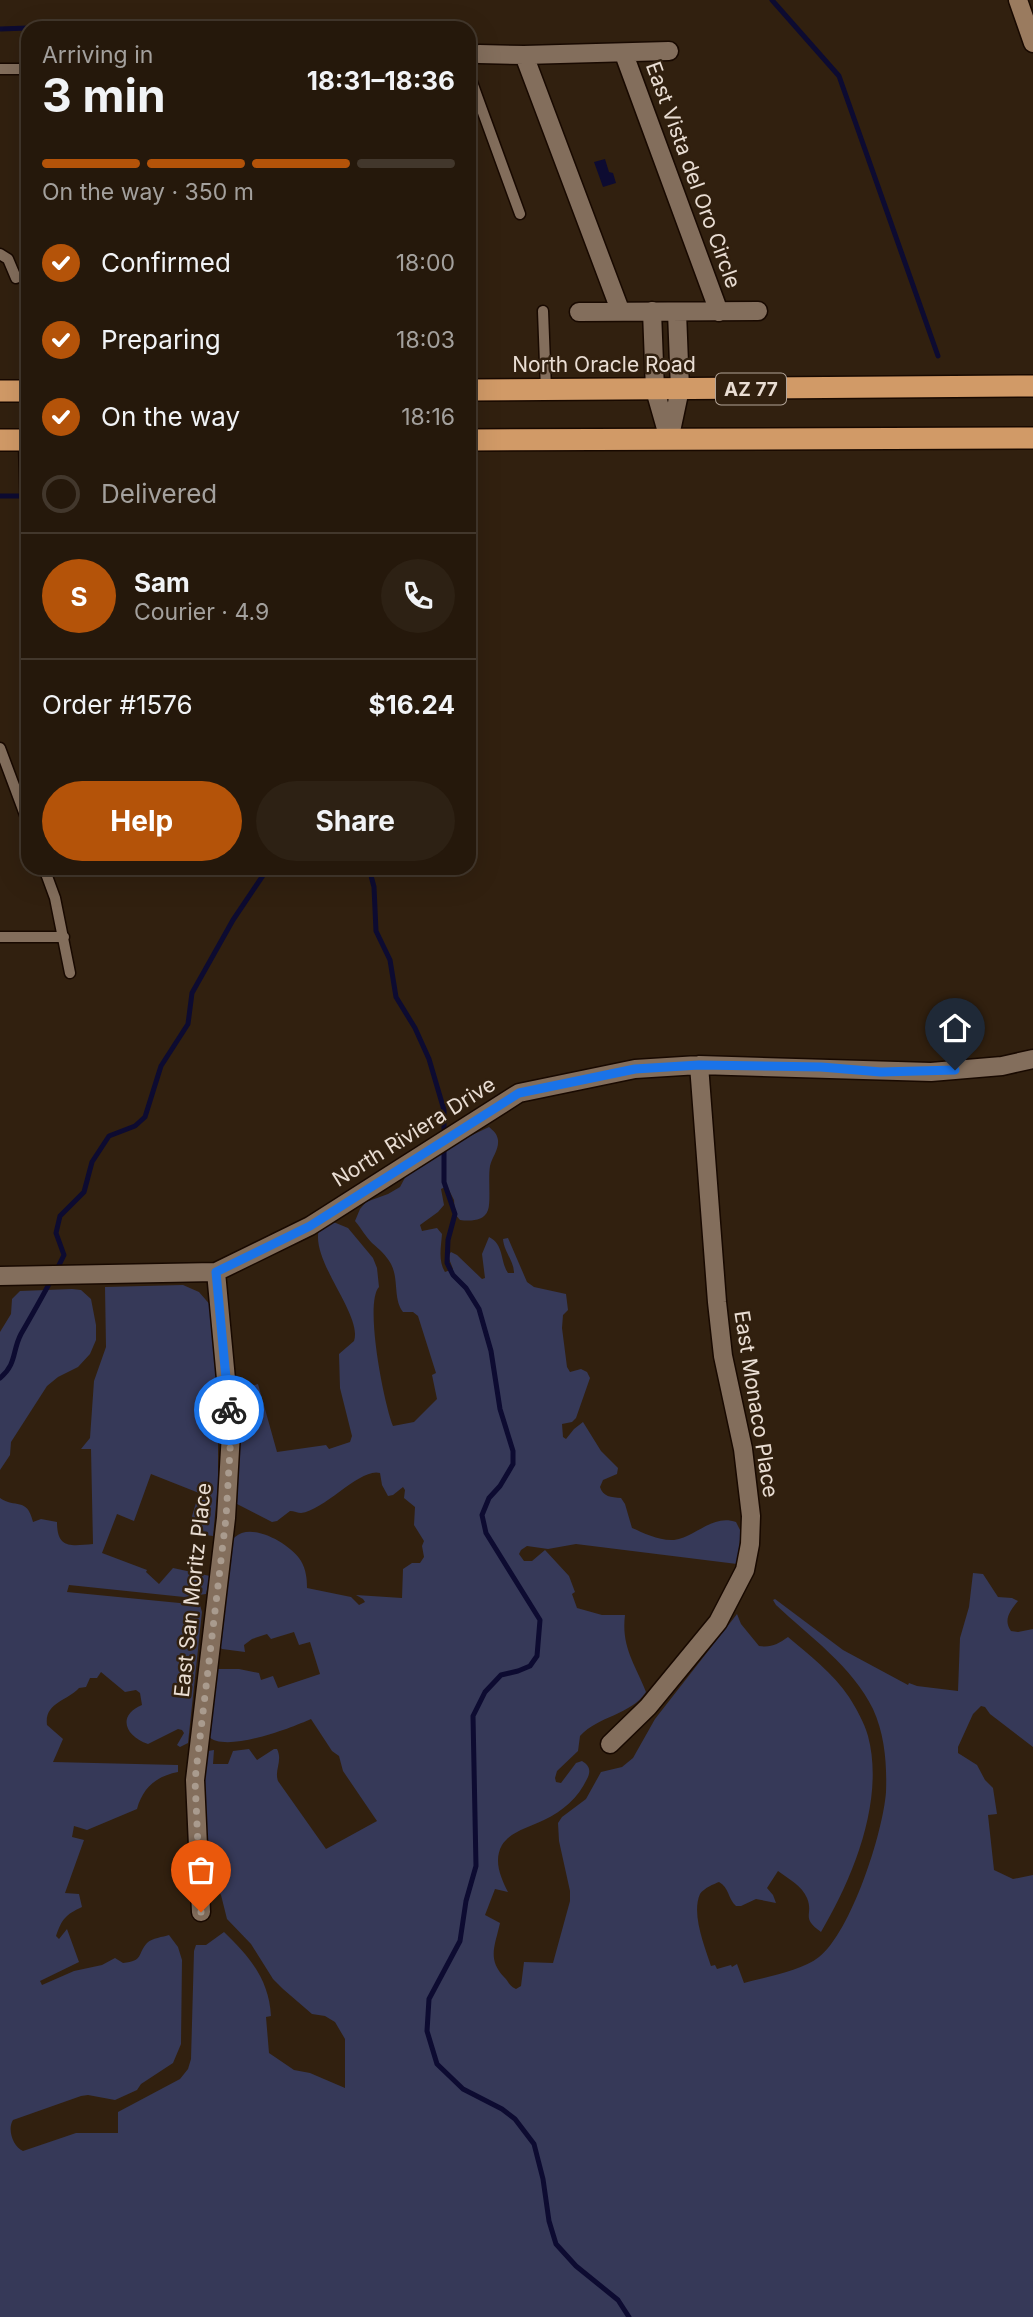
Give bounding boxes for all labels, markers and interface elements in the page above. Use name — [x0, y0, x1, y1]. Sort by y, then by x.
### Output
text: Arriving in — [42, 41, 153, 69]
street label: East Vista del Oro Circle — [641, 58, 746, 291]
text: 18:31–18:36 — [307, 65, 455, 96]
text: 3 min — [42, 67, 166, 123]
text: On the way · 350 m — [42, 178, 254, 206]
icon: check — [42, 244, 80, 282]
text: Confirmed — [101, 247, 231, 278]
text: 18:00 — [396, 249, 455, 277]
icon: check — [42, 321, 80, 359]
text: Preparing — [101, 324, 221, 355]
text: 18:03 — [396, 326, 455, 354]
street label: North Oracle Road — [512, 352, 696, 377]
road number: AZ 77 — [716, 374, 786, 404]
icon: check — [42, 398, 80, 436]
text: On the way — [101, 401, 240, 432]
text: 18:16 — [401, 403, 455, 431]
text: Delivered — [101, 478, 217, 509]
button: phone — [381, 559, 455, 633]
text: Sam — [134, 567, 190, 598]
text: S — [70, 581, 88, 612]
text: Courier · 4.9 — [134, 598, 269, 626]
text: Order #1576 — [42, 689, 193, 720]
text: $16.24 — [368, 689, 455, 720]
button: Help — [42, 781, 242, 861]
button: Share — [256, 781, 455, 861]
pin — [925, 998, 985, 1070]
icon: home — [936, 1009, 974, 1047]
street label: North Riviera Drive — [328, 1071, 500, 1192]
street label: East Monaco Place — [729, 1309, 784, 1499]
courier — [194, 1375, 264, 1445]
icon: bike — [210, 1391, 248, 1429]
street label: East San Moritz Place — [169, 1481, 216, 1698]
pin — [171, 1840, 231, 1912]
icon: bag — [182, 1851, 220, 1889]

